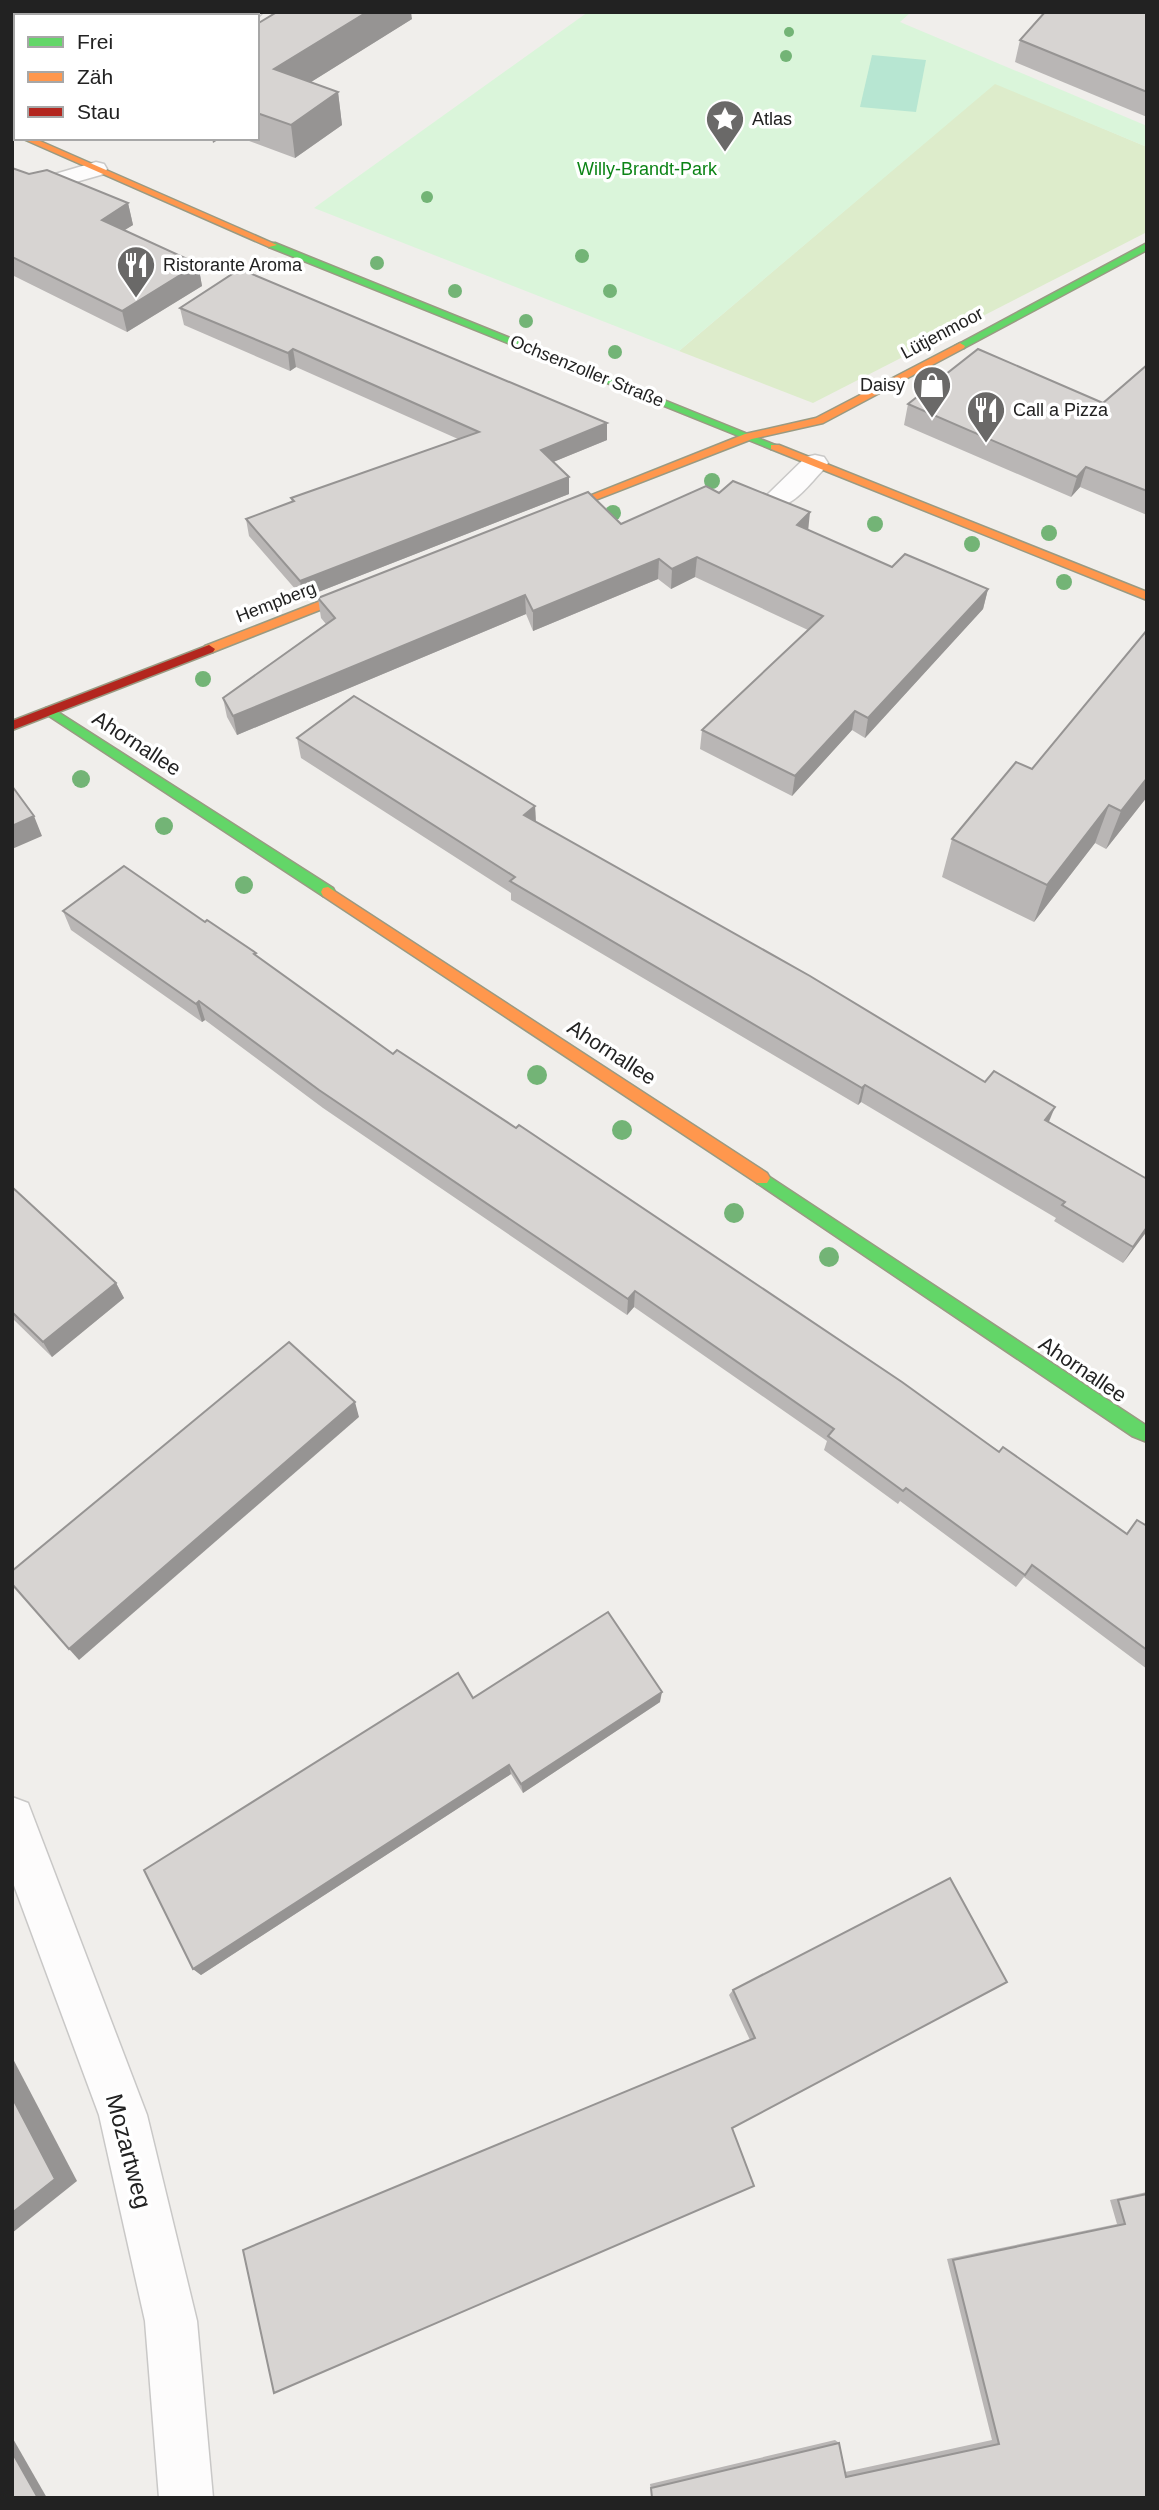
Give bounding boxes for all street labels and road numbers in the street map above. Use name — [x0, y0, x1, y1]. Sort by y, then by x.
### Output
street label: Lütjenmoor — [898, 303, 986, 363]
street label: Ochsenzoller Straße — [507, 331, 667, 411]
street label: Hempberg — [233, 578, 319, 626]
street label: Ahornallee — [89, 706, 185, 780]
street label: Ahornallee — [564, 1015, 660, 1089]
street label: Ahornallee — [1035, 1331, 1131, 1407]
street label: Mozartweg — [101, 2091, 157, 2211]

